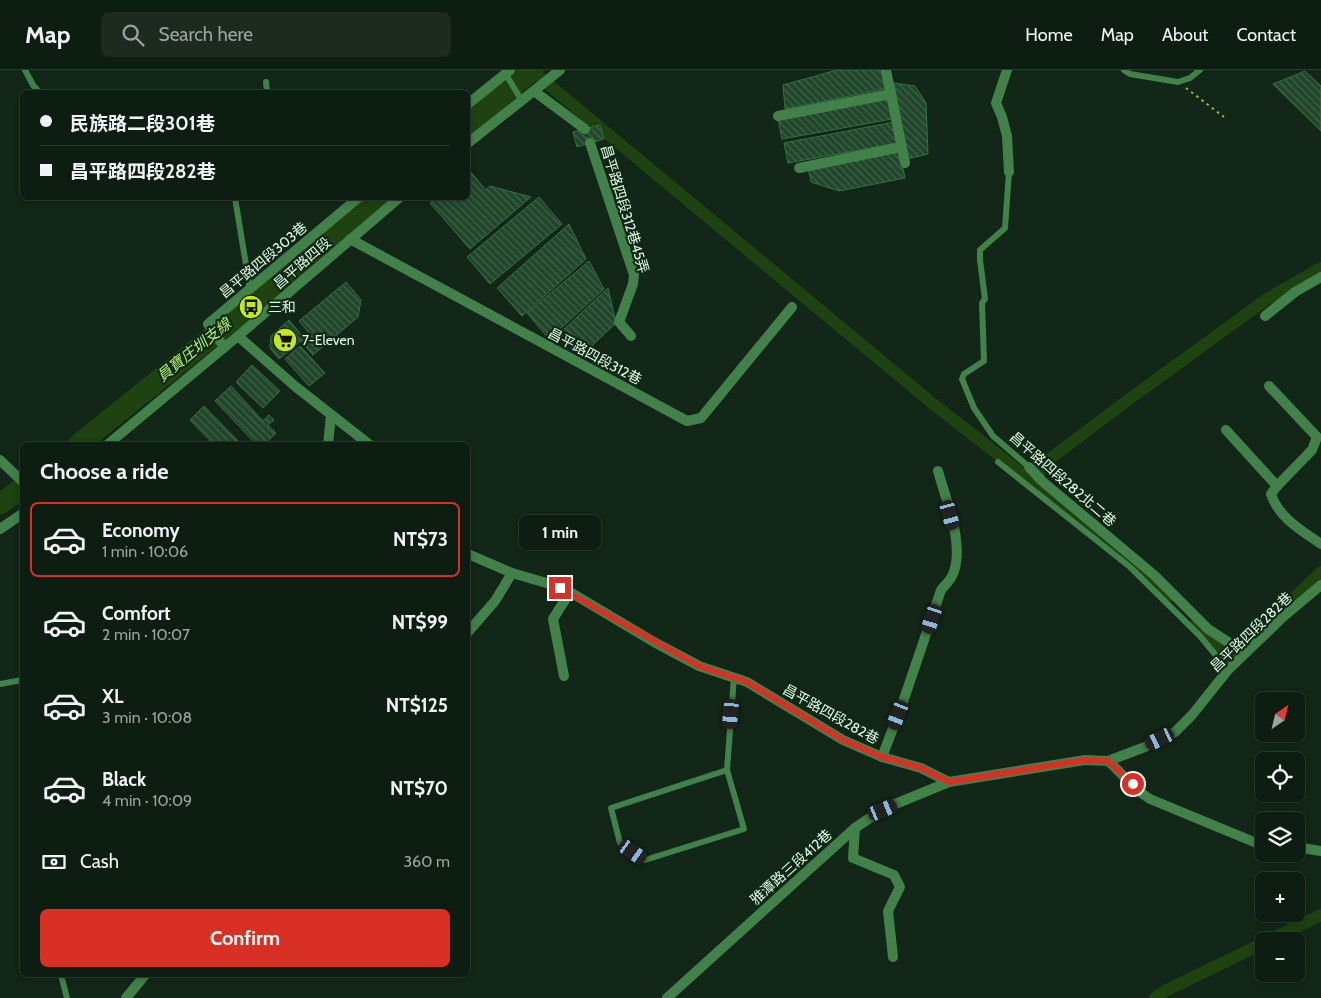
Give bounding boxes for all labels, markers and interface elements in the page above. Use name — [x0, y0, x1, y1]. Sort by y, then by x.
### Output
search box — [101, 12, 451, 57]
text: Map — [25, 20, 71, 49]
icon: search — [119, 21, 147, 49]
text: Search here — [159, 23, 253, 46]
text: Home — [1025, 24, 1073, 46]
text: Map — [1101, 24, 1134, 46]
text: About — [1162, 24, 1208, 46]
text: Contact — [1236, 24, 1296, 46]
text: 民族路二段301巷 — [70, 112, 215, 135]
street label: 昌平路四段312巷45弄 — [597, 143, 653, 275]
text: 昌平路四段282巷 — [70, 160, 216, 183]
street label: 昌平路四段303巷 — [216, 219, 310, 301]
street label: 昌平路四段 — [270, 234, 334, 292]
bus stop icon: 三和 — [238, 294, 264, 320]
place label: 三和 — [268, 298, 296, 316]
water label: 員寶庄圳支線 — [153, 313, 236, 385]
street label: 昌平路四段312巷 — [545, 324, 645, 388]
supermarket icon: 7-Eleven — [272, 327, 298, 353]
place label: 7-Eleven — [302, 331, 355, 349]
street label: 昌平路四段282北二巷 — [1006, 428, 1120, 530]
text: Choose a ride — [40, 458, 169, 485]
car — [938, 499, 961, 531]
callout: 1 min — [519, 516, 601, 550]
icon: car — [42, 517, 87, 562]
text: Economy — [102, 519, 180, 542]
text: 1 min — [542, 523, 578, 542]
text: NT$73 — [393, 528, 448, 551]
text: 1 min · 10:06 — [102, 542, 188, 561]
route end — [549, 577, 571, 599]
street label: 昌平路四段282巷 — [1206, 588, 1296, 676]
icon: car — [42, 600, 87, 645]
text: Comfort — [102, 602, 171, 625]
car — [920, 602, 943, 636]
text: NT$99 — [392, 611, 448, 634]
text: 2 min · 10:07 — [102, 625, 190, 644]
street label: 昌平路四段282巷 — [780, 680, 882, 748]
icon: car — [42, 683, 87, 728]
text: XL — [102, 685, 123, 708]
north arrow — [1255, 692, 1305, 742]
map controls — [1255, 692, 1305, 982]
text: NT$125 — [386, 694, 448, 717]
car — [722, 698, 739, 730]
car — [885, 698, 910, 732]
text: 3 min · 10:08 — [102, 708, 192, 727]
car — [1143, 726, 1176, 752]
button: locate — [1255, 752, 1305, 802]
icon: car — [42, 766, 87, 811]
text: Black — [102, 768, 146, 791]
route start — [1122, 773, 1144, 795]
text: NT$70 — [390, 777, 448, 800]
text: 4 min · 10:09 — [102, 791, 192, 810]
car — [866, 797, 899, 823]
button: layers — [1255, 812, 1305, 862]
street label: 雅潭路三段412巷 — [746, 826, 836, 908]
car — [616, 837, 649, 867]
icon: cash — [40, 848, 68, 876]
text: Cash — [80, 850, 119, 873]
text: 360 m — [403, 852, 450, 871]
button: + — [1255, 872, 1305, 922]
button: Confirm — [40, 909, 450, 967]
button: − — [1255, 932, 1305, 982]

